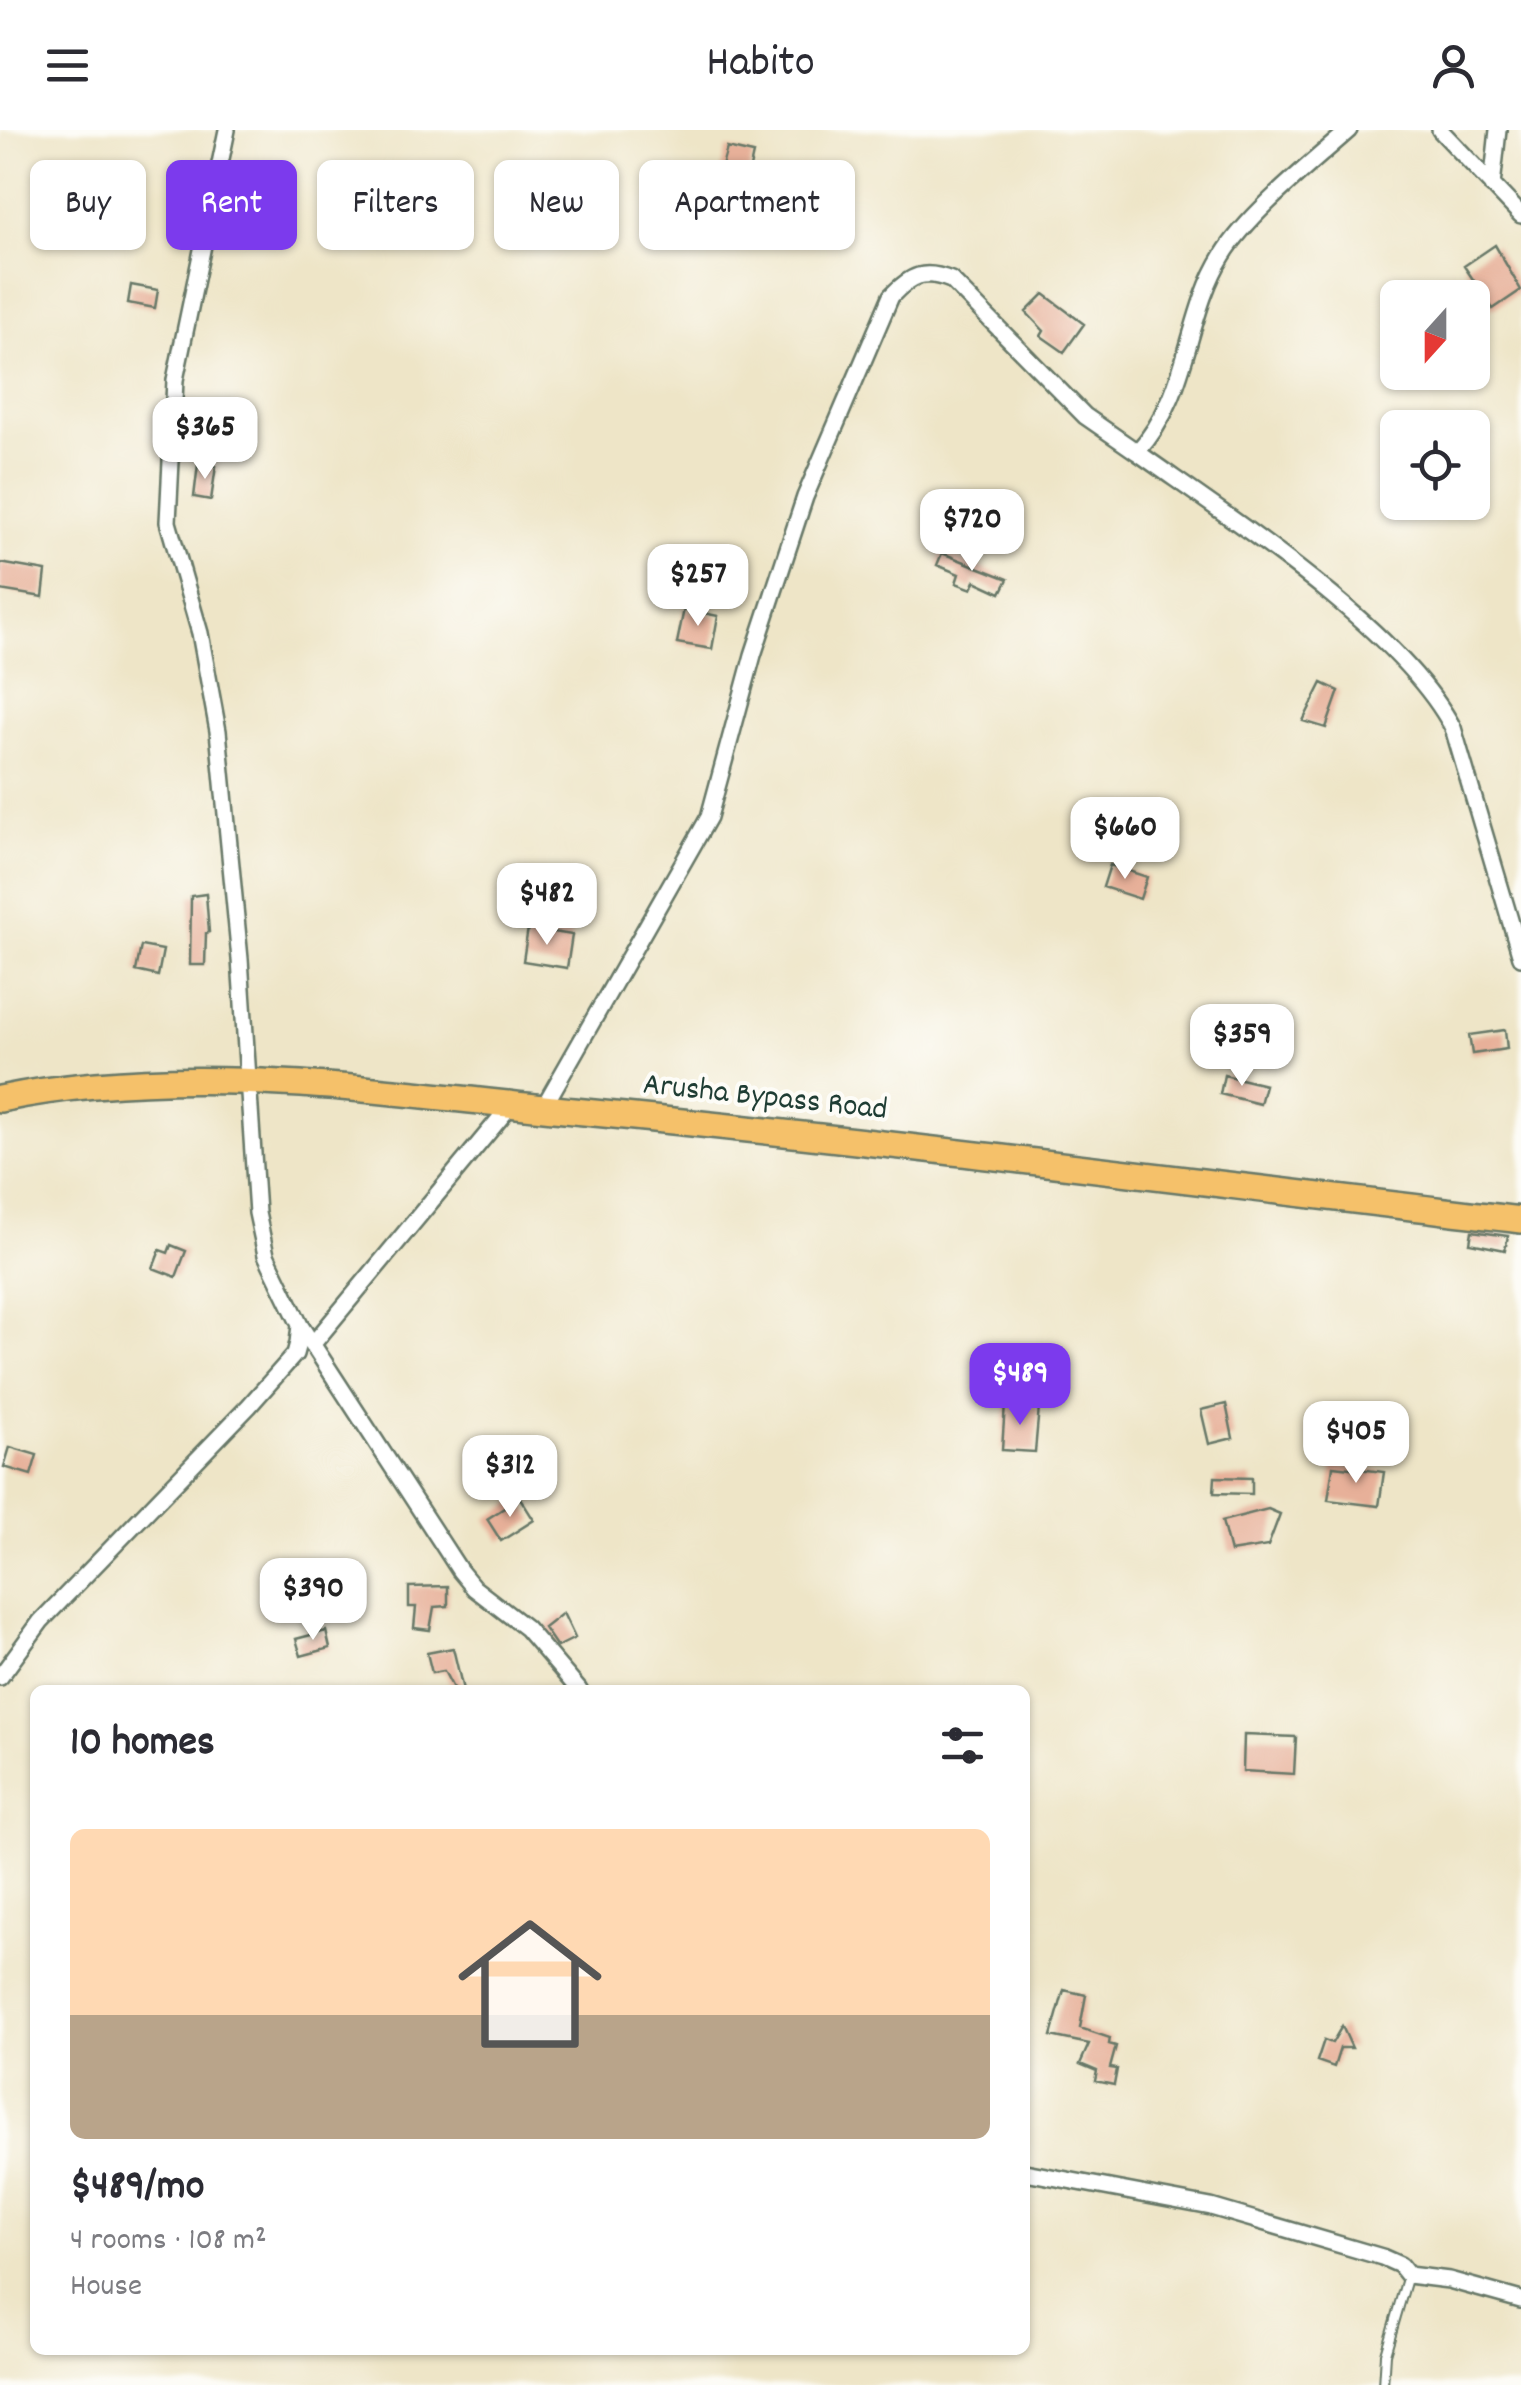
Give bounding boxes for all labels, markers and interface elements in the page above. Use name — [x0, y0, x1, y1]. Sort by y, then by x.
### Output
text: Habito — [706, 33, 815, 97]
icon: menu — [40, 38, 95, 93]
icon: person — [1426, 38, 1481, 93]
chip: Buy — [30, 160, 146, 250]
chip: Rent — [166, 160, 297, 250]
chip: Filters — [317, 160, 474, 250]
chip: New — [494, 160, 619, 250]
chip: Apartment — [639, 160, 855, 250]
north arrow — [1380, 280, 1490, 390]
map controls — [1380, 280, 1490, 520]
pin: $365 — [146, 397, 264, 482]
text: $365 — [175, 406, 235, 452]
button: locate — [1380, 410, 1490, 520]
pin: $720 — [913, 489, 1031, 574]
text: $720 — [942, 498, 1002, 544]
pin: $257 — [639, 544, 757, 629]
text: $257 — [669, 553, 727, 599]
pin: $660 — [1066, 797, 1184, 882]
text: $660 — [1092, 806, 1158, 852]
pin: $482 — [488, 863, 606, 948]
text: $482 — [519, 872, 575, 918]
pin: $359 — [1183, 1004, 1301, 1089]
text: $359 — [1212, 1013, 1272, 1059]
street label: Arusha Bypass Road — [640, 1063, 890, 1135]
pin: $489 — [961, 1343, 1079, 1428]
text: $489 — [992, 1352, 1049, 1398]
pin: $405 — [1297, 1401, 1415, 1486]
text: $405 — [1325, 1410, 1387, 1456]
pin: $312 — [451, 1435, 569, 1520]
text: $312 — [484, 1444, 536, 1490]
pin: $390 — [254, 1558, 372, 1643]
text: $390 — [282, 1567, 344, 1613]
text: 10 homes — [70, 1715, 215, 1775]
icon: filters — [935, 1718, 990, 1773]
icon: home — [440, 1894, 620, 2074]
text: $489/mo — [70, 2159, 204, 2219]
text: 4 rooms · 108 m² — [70, 2219, 267, 2265]
text: House — [70, 2265, 142, 2311]

